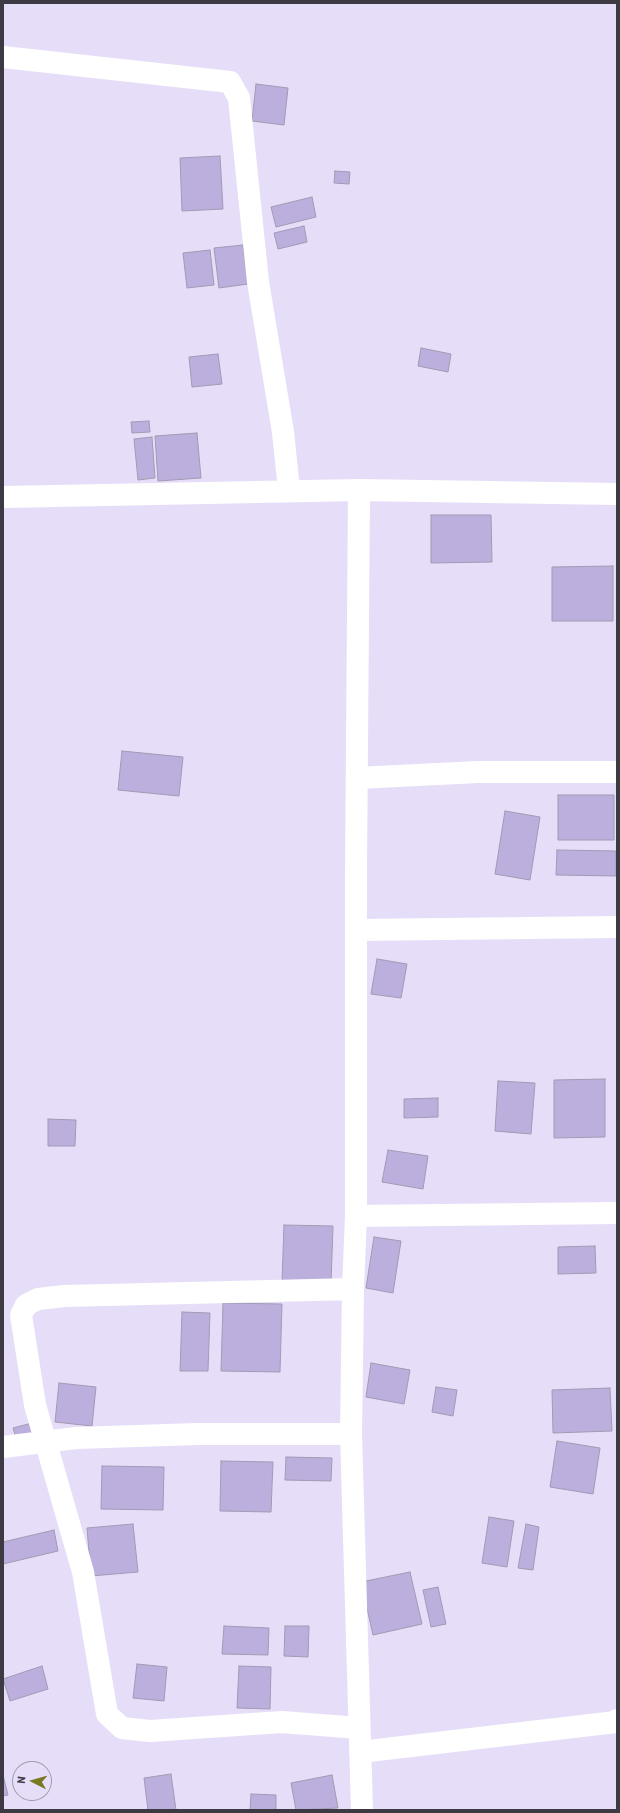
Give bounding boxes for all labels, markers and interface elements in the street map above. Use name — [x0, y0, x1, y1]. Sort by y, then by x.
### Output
north arrow — [12, 1761, 52, 1801]
text: N — [14, 1775, 27, 1784]

